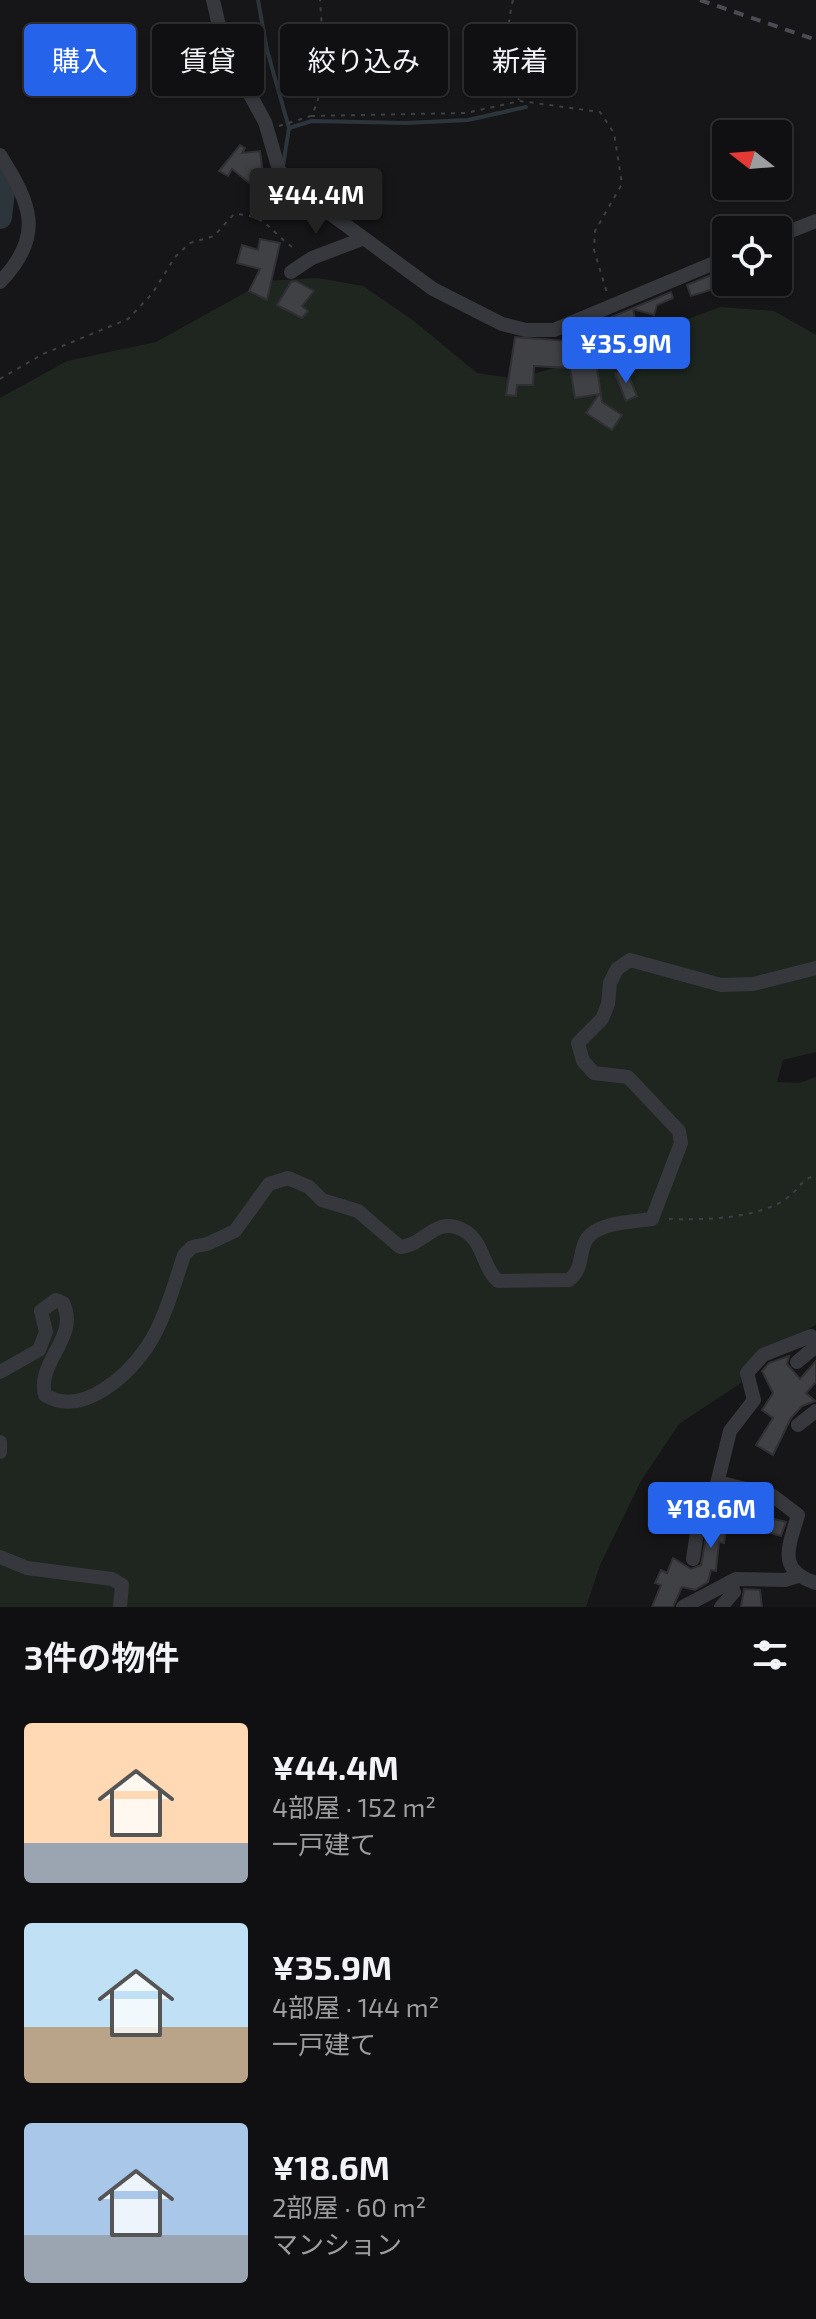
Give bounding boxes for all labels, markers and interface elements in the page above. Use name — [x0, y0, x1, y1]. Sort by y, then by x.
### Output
chip: 購入 — [24, 24, 136, 96]
chip: 賃貸 — [152, 24, 264, 96]
chip: 絞り込み — [280, 24, 448, 96]
chip: 新着 — [464, 24, 576, 96]
north arrow — [712, 120, 792, 200]
map controls — [712, 120, 792, 296]
pin: ¥44.4M — [251, 168, 381, 236]
text: ¥44.4M — [268, 178, 364, 209]
button: locate — [712, 216, 792, 296]
pin: ¥35.9M — [561, 317, 691, 385]
text: ¥35.9M — [580, 327, 672, 358]
pin: ¥18.6M — [646, 1482, 776, 1550]
text: ¥18.6M — [666, 1492, 756, 1523]
icon: filters — [748, 1633, 792, 1677]
text: 3件の物件 — [24, 1636, 179, 1677]
text: ¥44.4M — [272, 1746, 399, 1787]
icon: home — [88, 1755, 184, 1851]
text: 4部屋 · 152 m² — [272, 1791, 436, 1822]
text: 一戸建て — [272, 1828, 376, 1859]
text: ¥35.9M — [272, 1946, 392, 1987]
icon: home — [88, 1955, 184, 2051]
text: 4部屋 · 144 m² — [272, 1991, 439, 2022]
text: 一戸建て — [272, 2028, 376, 2059]
text: ¥18.6M — [272, 2146, 390, 2187]
icon: home — [88, 2155, 184, 2251]
text: 2部屋 · 60 m² — [272, 2191, 426, 2222]
text: マンション — [272, 2228, 402, 2259]

